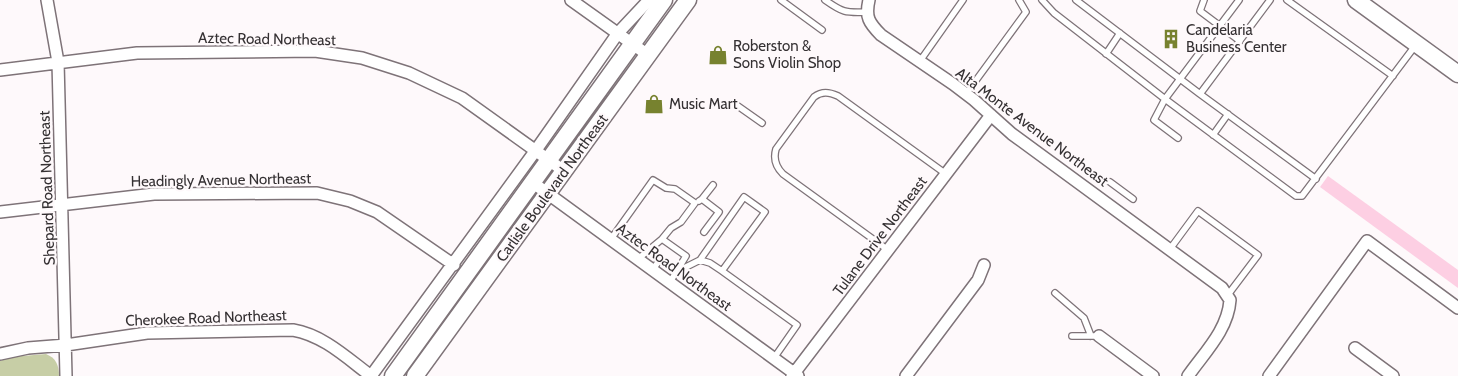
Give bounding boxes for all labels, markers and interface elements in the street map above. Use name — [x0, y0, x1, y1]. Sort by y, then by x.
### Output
place label: Candelaria Business Center — [1186, 21, 1287, 56]
building icon: Candelaria Business Center — [1160, 28, 1182, 50]
street label: Aztec Road Northeast — [198, 29, 336, 49]
place label: Roberston & Sons Violin Shop — [733, 37, 841, 72]
shop icon: Roberston & Sons Violin Shop — [707, 44, 729, 66]
street label: Alta Monte Avenue Northeast — [952, 64, 1112, 190]
shop icon: Music Mart — [643, 93, 665, 115]
place label: Music Mart — [669, 95, 738, 113]
street label: Shepard Road Northeast — [35, 110, 59, 266]
street label: Carlisle Boulevard Northeast — [492, 111, 612, 265]
street label: Headingly Avenue Northeast — [131, 169, 311, 191]
street label: Tulane Drive Northeast — [829, 173, 931, 299]
street label: Aztec Road Northeast — [613, 219, 735, 315]
street label: Cherokee Road Northeast — [125, 306, 287, 330]

